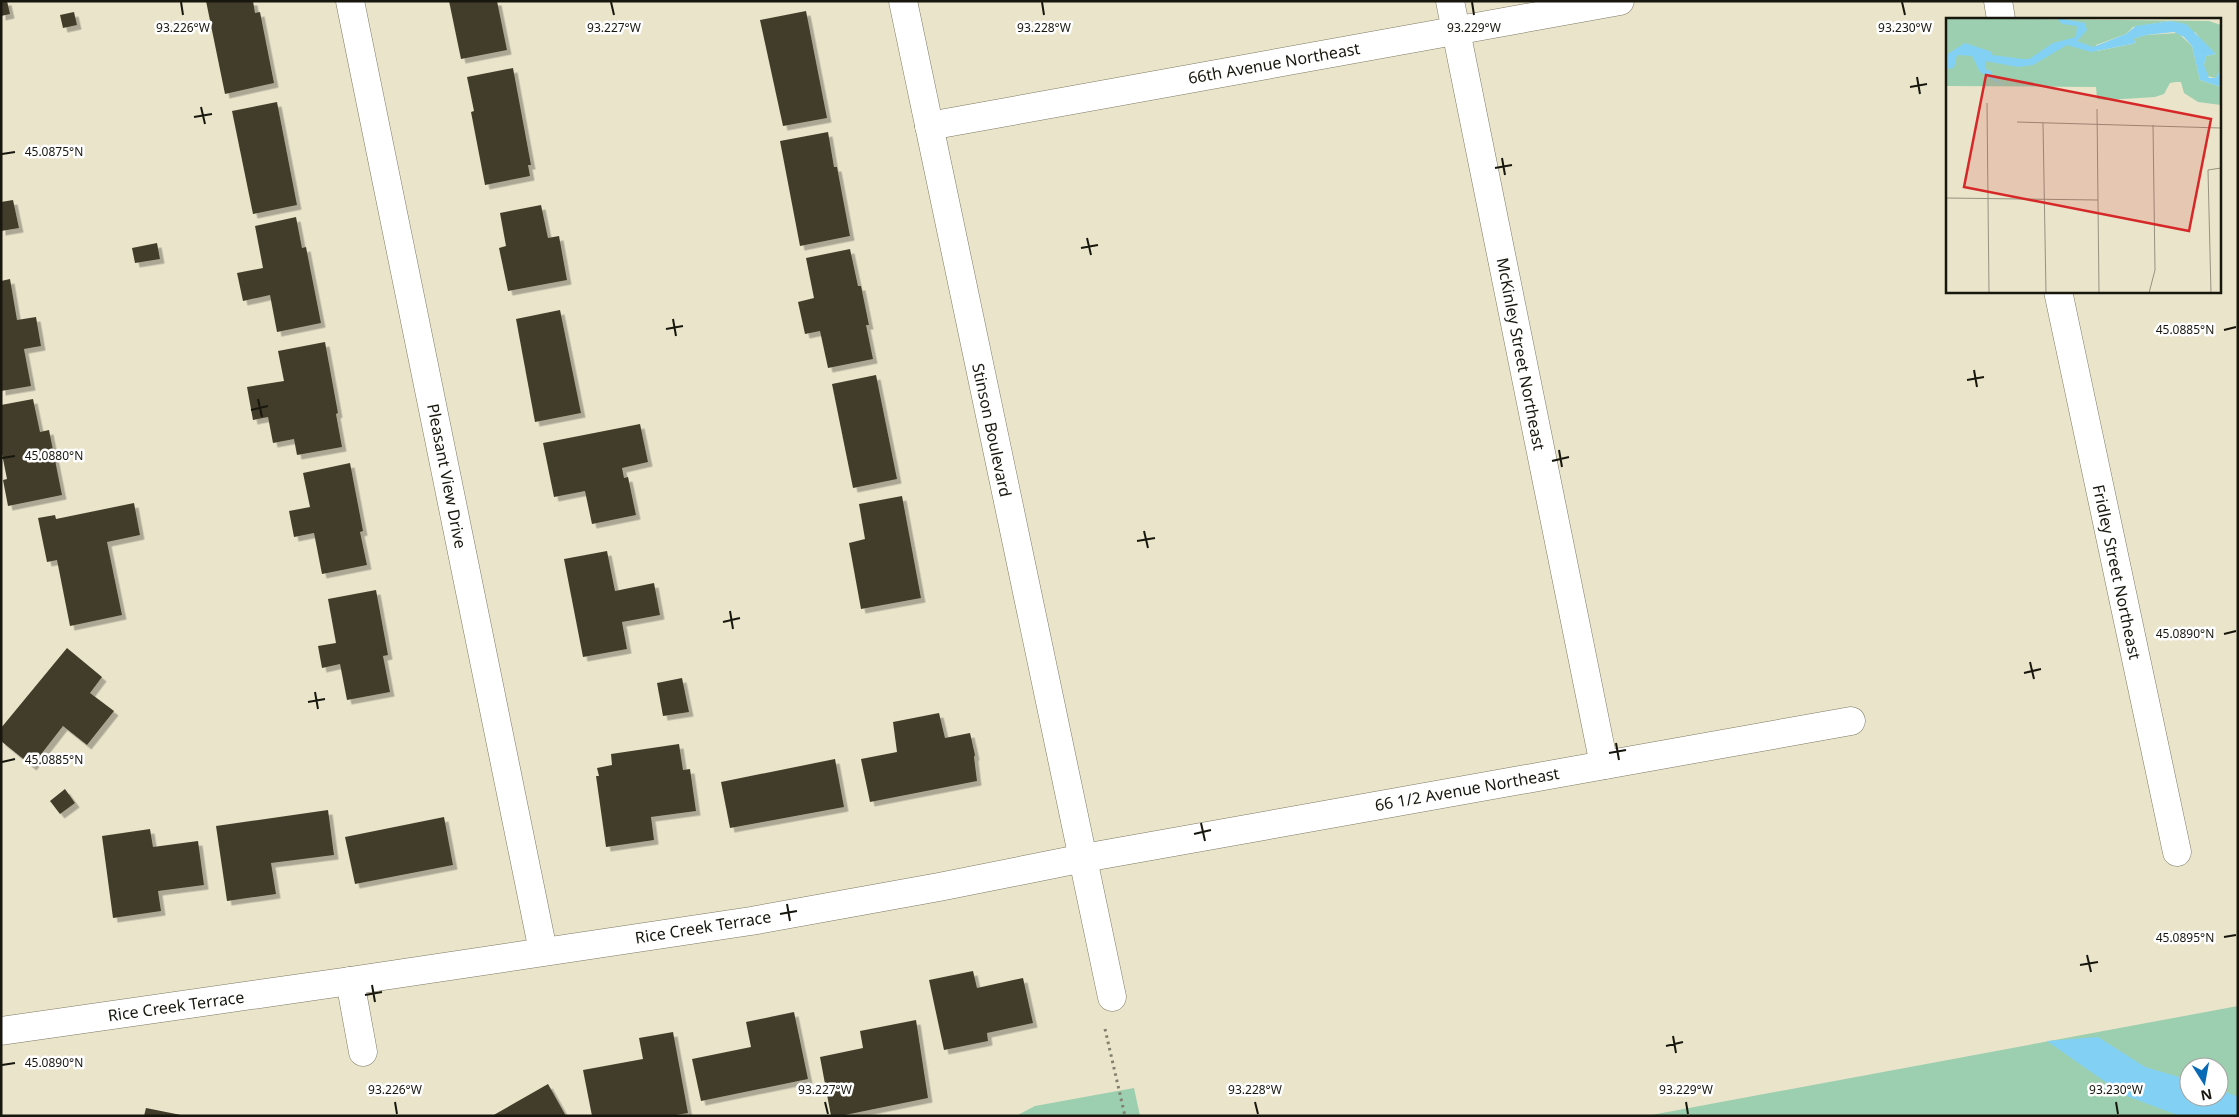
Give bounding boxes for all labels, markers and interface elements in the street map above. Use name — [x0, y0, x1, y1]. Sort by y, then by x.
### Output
inset map — [1946, 18, 2222, 292]
text: 93.226°W — [156, 19, 210, 36]
text: 93.227°W — [587, 19, 641, 36]
text: 93.228°W — [1017, 19, 1071, 36]
text: 93.229°W — [1447, 19, 1501, 36]
text: 93.230°W — [1878, 19, 1932, 36]
street label: 66th Avenue Northeast — [1186, 37, 1362, 89]
text: 45.0875°N — [25, 143, 83, 160]
street label: McKinley Street Northeast — [1492, 256, 1551, 452]
text: 45.0885°N — [2156, 321, 2214, 338]
street label: Stinson Boulevard — [967, 361, 1017, 499]
street label: Pleasant View Drive — [422, 402, 472, 550]
text: 45.0880°N — [25, 447, 83, 464]
street label: Fridley Street Northeast — [2088, 482, 2146, 662]
text: 45.0890°N — [2156, 625, 2214, 642]
text: 45.0885°N — [25, 751, 83, 768]
street label: 66 1/2 Avenue Northeast — [1373, 762, 1561, 816]
street label: Rice Creek Terrace — [633, 905, 773, 949]
text: 45.0895°N — [2156, 929, 2214, 946]
street label: Rice Creek Terrace — [106, 986, 246, 1026]
text: 45.0890°N — [25, 1054, 83, 1071]
north arrow — [2179, 1057, 2229, 1107]
text: 93.226°W — [368, 1081, 422, 1098]
text: 93.227°W — [798, 1081, 852, 1098]
text: 93.228°W — [1228, 1081, 1282, 1098]
text: 93.229°W — [1659, 1081, 1713, 1098]
text: 93.230°W — [2089, 1081, 2143, 1098]
text: N — [2199, 1085, 2214, 1106]

